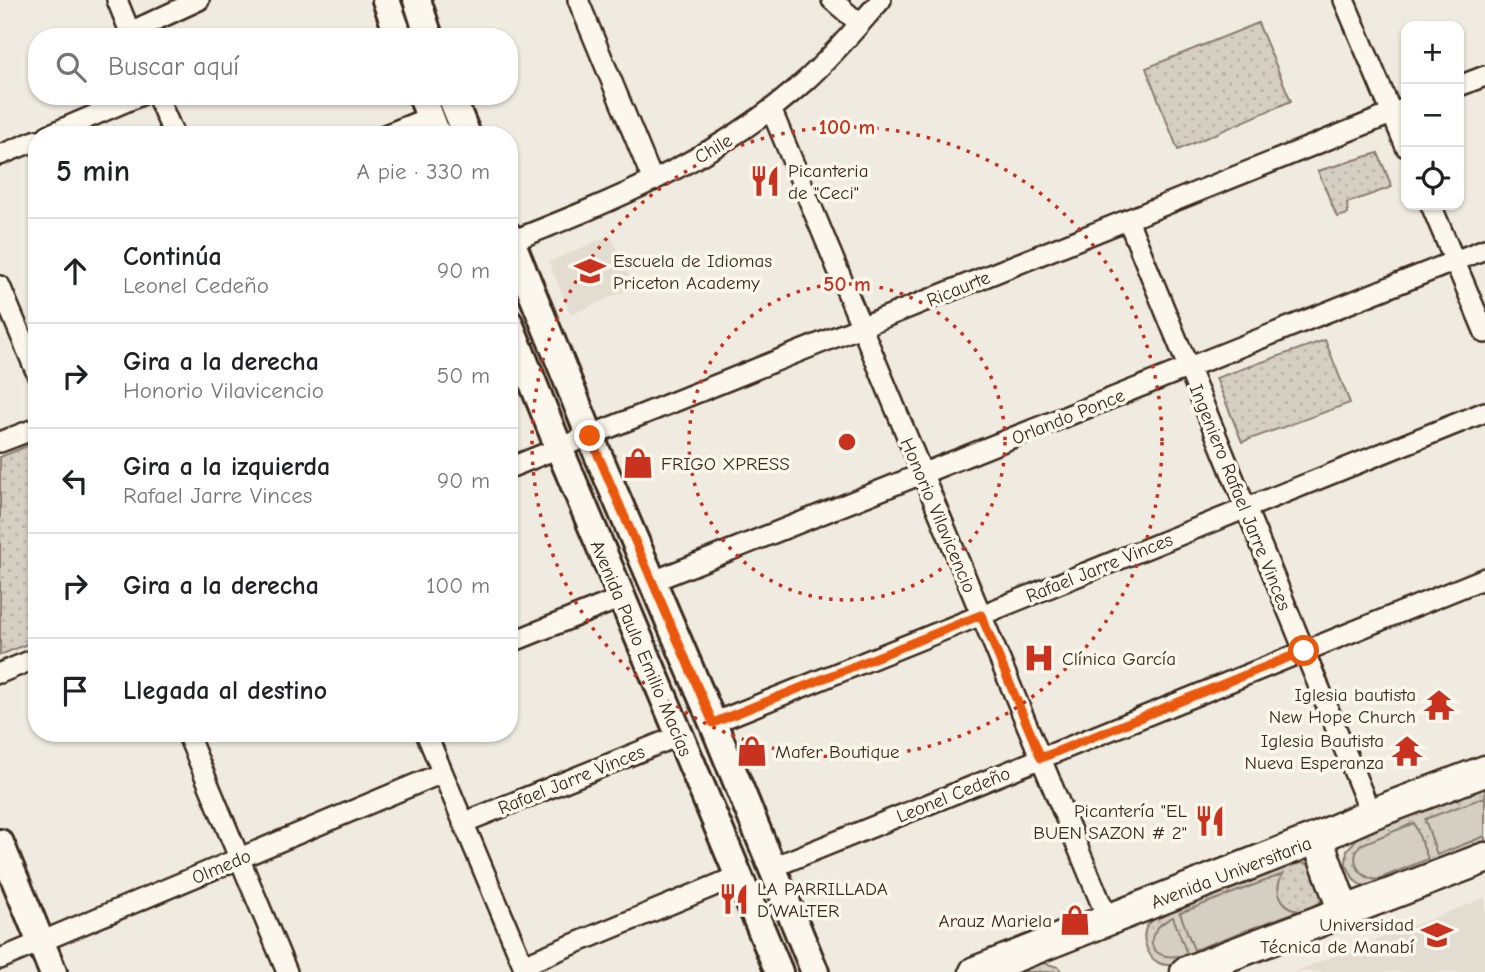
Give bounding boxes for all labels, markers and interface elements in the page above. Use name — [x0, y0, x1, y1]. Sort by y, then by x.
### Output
map controls — [1401, 21, 1464, 210]
button: + — [1401, 21, 1464, 84]
search box — [28, 28, 518, 105]
icon: search — [52, 48, 90, 86]
text: Buscar aquí — [108, 52, 239, 82]
button: − — [1401, 84, 1464, 147]
text: 100 m — [819, 115, 875, 139]
street label: Chile — [691, 129, 736, 169]
button: locate — [1401, 147, 1464, 210]
text: 5 min — [56, 154, 130, 189]
text: A pie · 330 m — [357, 158, 490, 185]
place label: Picanteria de "Ceci" — [788, 160, 868, 204]
restaurant icon: Picanteria de "Ceci" — [748, 164, 782, 198]
text: Continúa — [123, 242, 222, 272]
place label: Escuela de Idiomas Priceton Academy — [613, 250, 772, 294]
icon: ahead — [56, 252, 94, 290]
school or university icon: Escuela de Idiomas Priceton Academy — [573, 254, 607, 288]
text: 90 m — [437, 257, 490, 284]
street label: Ricaurte — [924, 266, 993, 312]
text: Leonel Cedeño — [123, 272, 269, 299]
text: 50 m — [823, 272, 871, 296]
text: Gira a la derecha — [123, 347, 319, 377]
icon: right — [56, 357, 94, 395]
text: 50 m — [437, 362, 490, 389]
text: Honorio Vilavicencio — [123, 377, 324, 404]
street label: Ingeniero Rafael Jarre Vinces — [1185, 381, 1296, 614]
street label: Orlando Ponce — [1009, 384, 1128, 450]
route end — [574, 420, 605, 451]
centre of rings — [835, 430, 859, 454]
street label: Honorio Vilavicencio — [896, 435, 981, 596]
shop icon: FRIGO XPRESS — [621, 446, 655, 480]
text: Gira a la izquierda — [123, 452, 330, 482]
place label: FRIGO XPRESS — [661, 453, 790, 475]
icon: left — [56, 462, 94, 500]
text: 90 m — [437, 467, 490, 494]
text: Rafael Jarre Vinces — [123, 482, 312, 509]
street label: Rafael Jarre Vinces — [1023, 528, 1176, 607]
street label: Avenida Paulo Emilio Macías — [586, 537, 697, 760]
icon: right — [56, 567, 94, 605]
text: Gira a la derecha — [123, 571, 319, 601]
text: 100 m — [426, 572, 490, 599]
route start — [1288, 635, 1319, 666]
hospital icon: Clínica García — [1022, 641, 1056, 675]
place label: Clínica García — [1062, 648, 1176, 670]
icon: arrive — [56, 672, 94, 710]
text: Llegada al destino — [123, 676, 327, 706]
place label: Iglesia bautista New Hope Church — [1269, 684, 1416, 728]
temple icon: Iglesia bautista New Hope Church — [1422, 688, 1456, 722]
place label: Iglesia Bautista Nueva Esperanza — [1244, 730, 1384, 774]
shop icon: Mafer Boutique — [735, 734, 769, 768]
temple icon: Iglesia Bautista Nueva Esperanza — [1390, 734, 1424, 768]
street label: Rafael Jarre Vinces — [495, 740, 648, 819]
place label: Mafer Boutique — [775, 741, 899, 763]
street label: Leonel Cedeño — [893, 762, 1013, 828]
place label: Picantería "EL BUEN SAZON # 2" — [1033, 800, 1187, 844]
restaurant icon: Picantería "EL BUEN SAZON # 2" — [1193, 804, 1227, 838]
street label: Avenida Universitaria — [1148, 832, 1315, 914]
street label: Olmedo — [189, 845, 254, 889]
place label: LA PARRILLADA D´WALTER — [757, 878, 888, 922]
restaurant icon: LA PARRILLADA D´WALTER — [717, 882, 751, 916]
shop icon: Arauz Mariela — [1058, 903, 1092, 937]
place label: Arauz Mariela — [939, 910, 1052, 932]
place label: Universidad Técnica de Manabí — [1260, 914, 1415, 958]
school or university icon: Universidad Técnica de Manabí — [1420, 918, 1454, 952]

